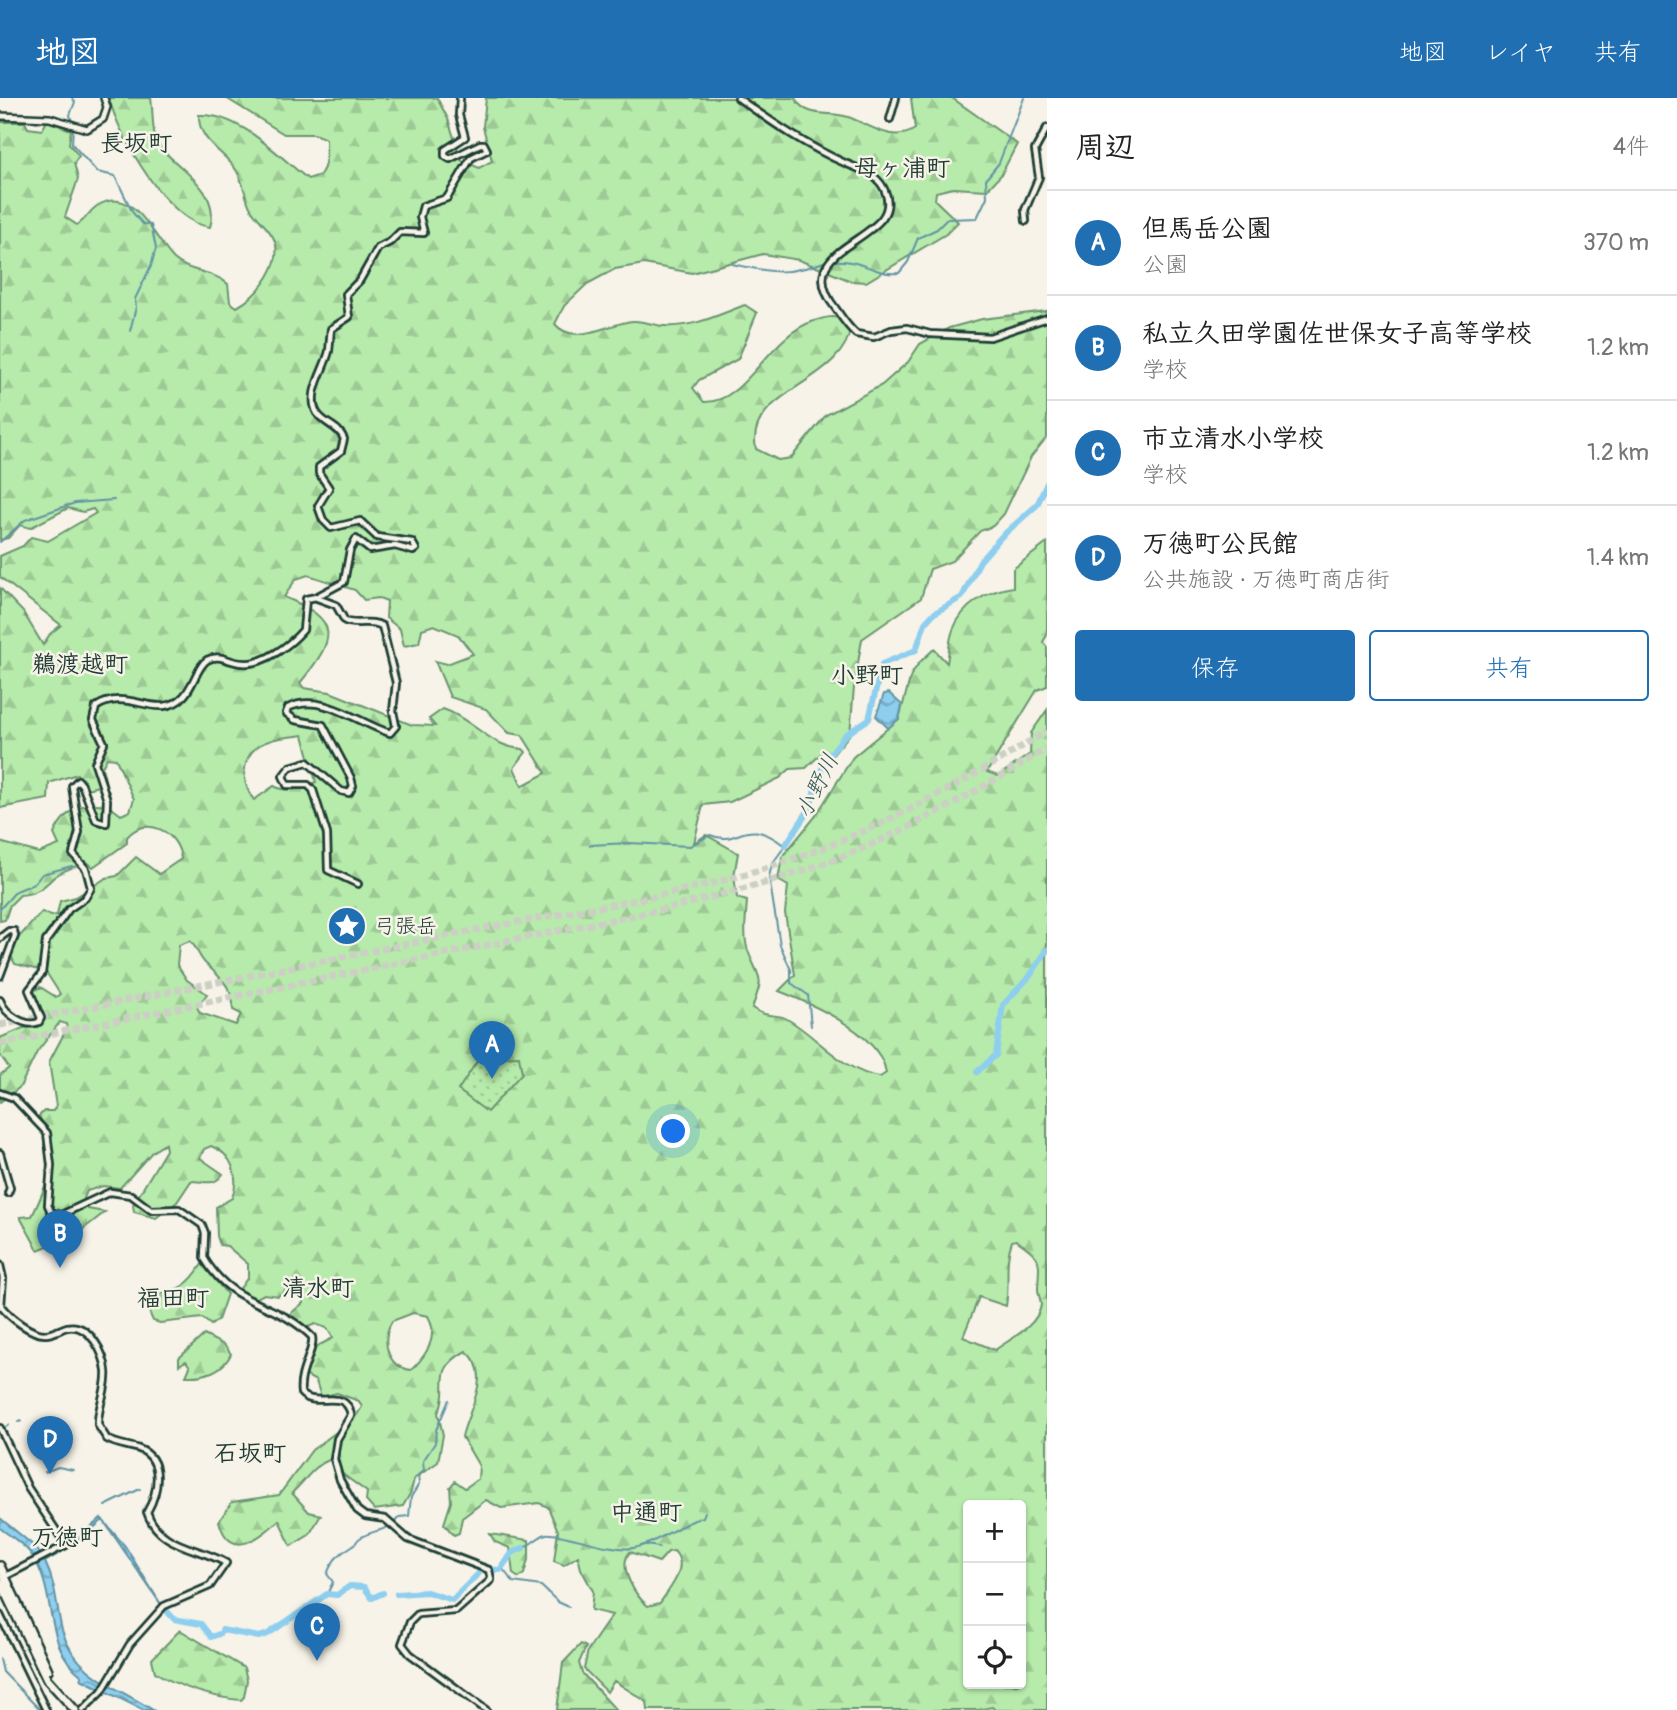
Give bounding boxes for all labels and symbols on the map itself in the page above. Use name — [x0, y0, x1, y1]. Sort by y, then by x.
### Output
district label: 長坂町 — [100, 129, 172, 158]
district label: 母ヶ浦町 — [854, 154, 950, 183]
district label: 鵜渡越町 — [32, 650, 128, 679]
district label: 小野町 — [831, 661, 903, 690]
water label: 小野川 — [789, 749, 845, 823]
place icon: 弓張岳 — [326, 905, 368, 947]
place label: 弓張岳 — [374, 913, 437, 940]
pin: A — [469, 1021, 515, 1079]
your location — [656, 1114, 690, 1148]
pin: B — [37, 1210, 83, 1268]
district label: 清水町 — [282, 1274, 354, 1303]
district label: 福田町 — [137, 1284, 209, 1313]
pin: D — [27, 1416, 73, 1474]
district label: 石坂町 — [214, 1439, 286, 1468]
district label: 中通町 — [610, 1498, 682, 1527]
district label: 万徳町 — [31, 1523, 103, 1552]
pin: C — [294, 1603, 340, 1661]

